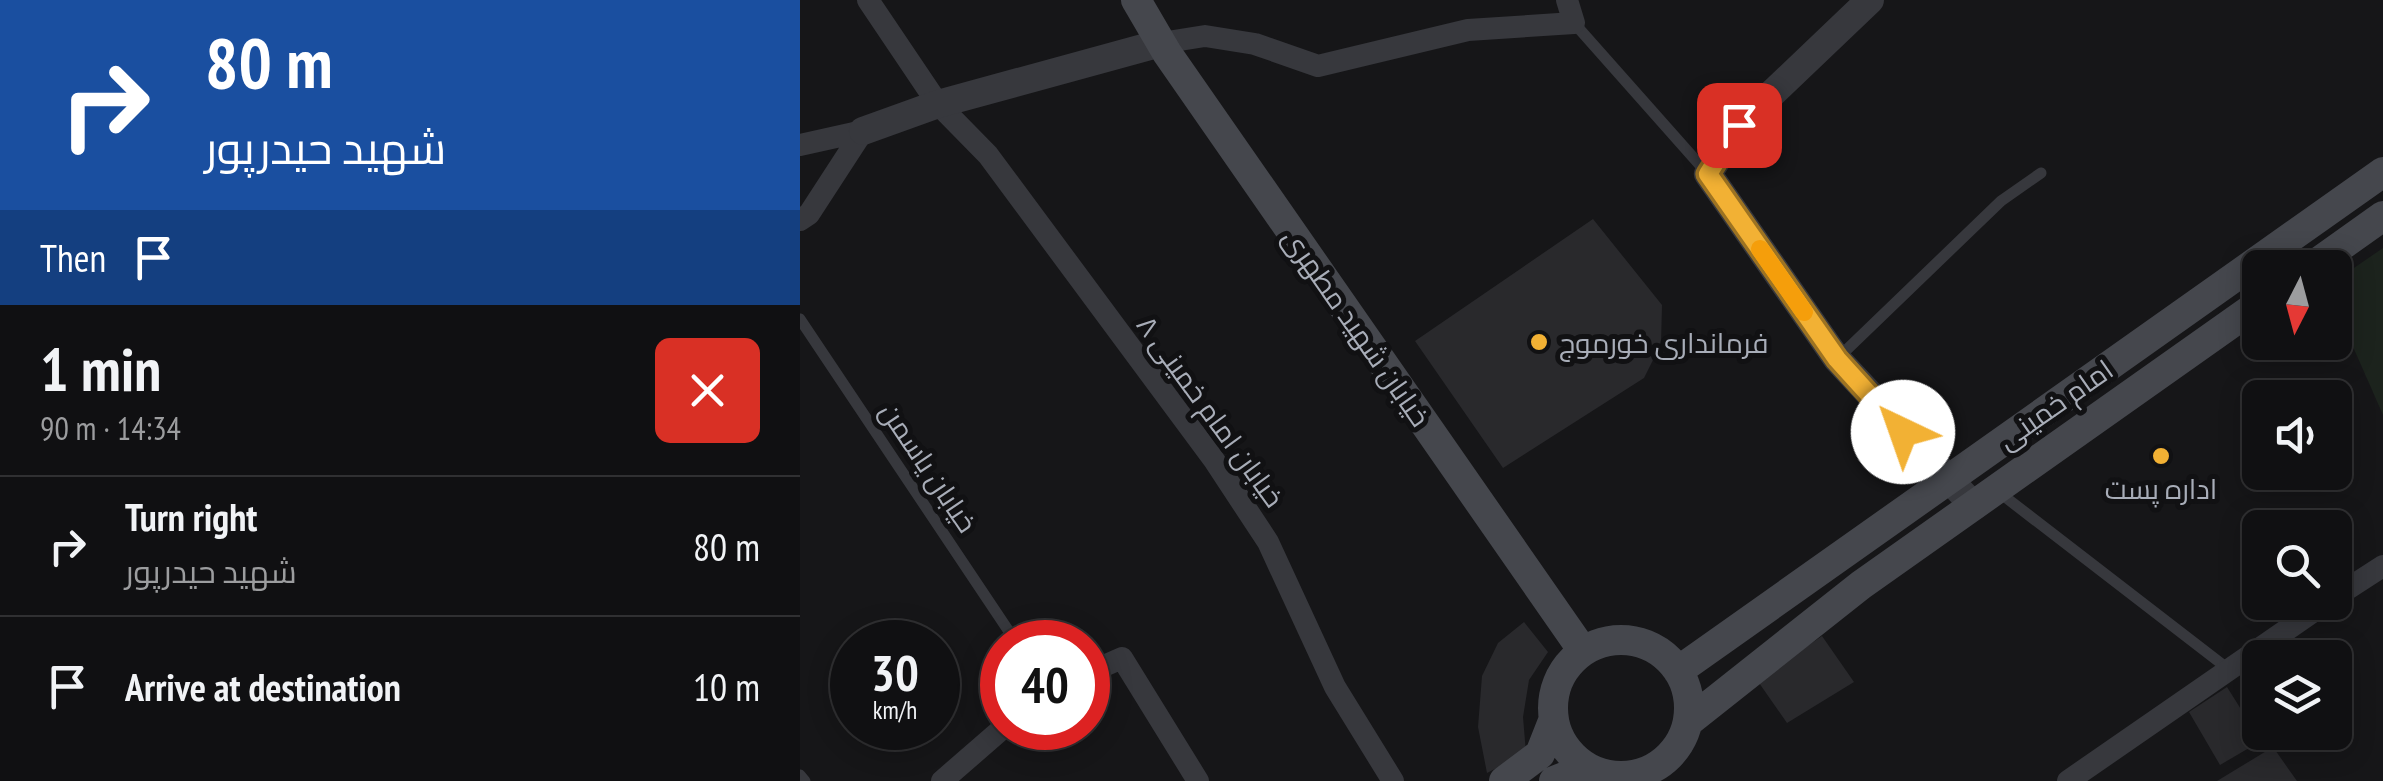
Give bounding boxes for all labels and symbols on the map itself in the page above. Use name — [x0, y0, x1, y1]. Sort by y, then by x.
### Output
pin — [1697, 83, 1782, 168]
street label: خیابان شهید مطهری — [1275, 221, 1439, 433]
north arrow — [2242, 250, 2352, 360]
street label: خیابان امام خمینی ۸ — [1127, 308, 1293, 516]
place label: فرمانداری خورموج — [1559, 324, 1769, 362]
marker: فرمانداری خورموج — [1528, 331, 1550, 353]
street label: امام خمینی — [1990, 351, 2121, 459]
position arrow — [1851, 380, 1955, 484]
street label: خیابان یاسمن — [872, 395, 986, 539]
marker: اداره پست — [2150, 445, 2172, 467]
place label: اداره پست — [2105, 470, 2217, 508]
speed limit sign: 40 — [980, 620, 1110, 750]

